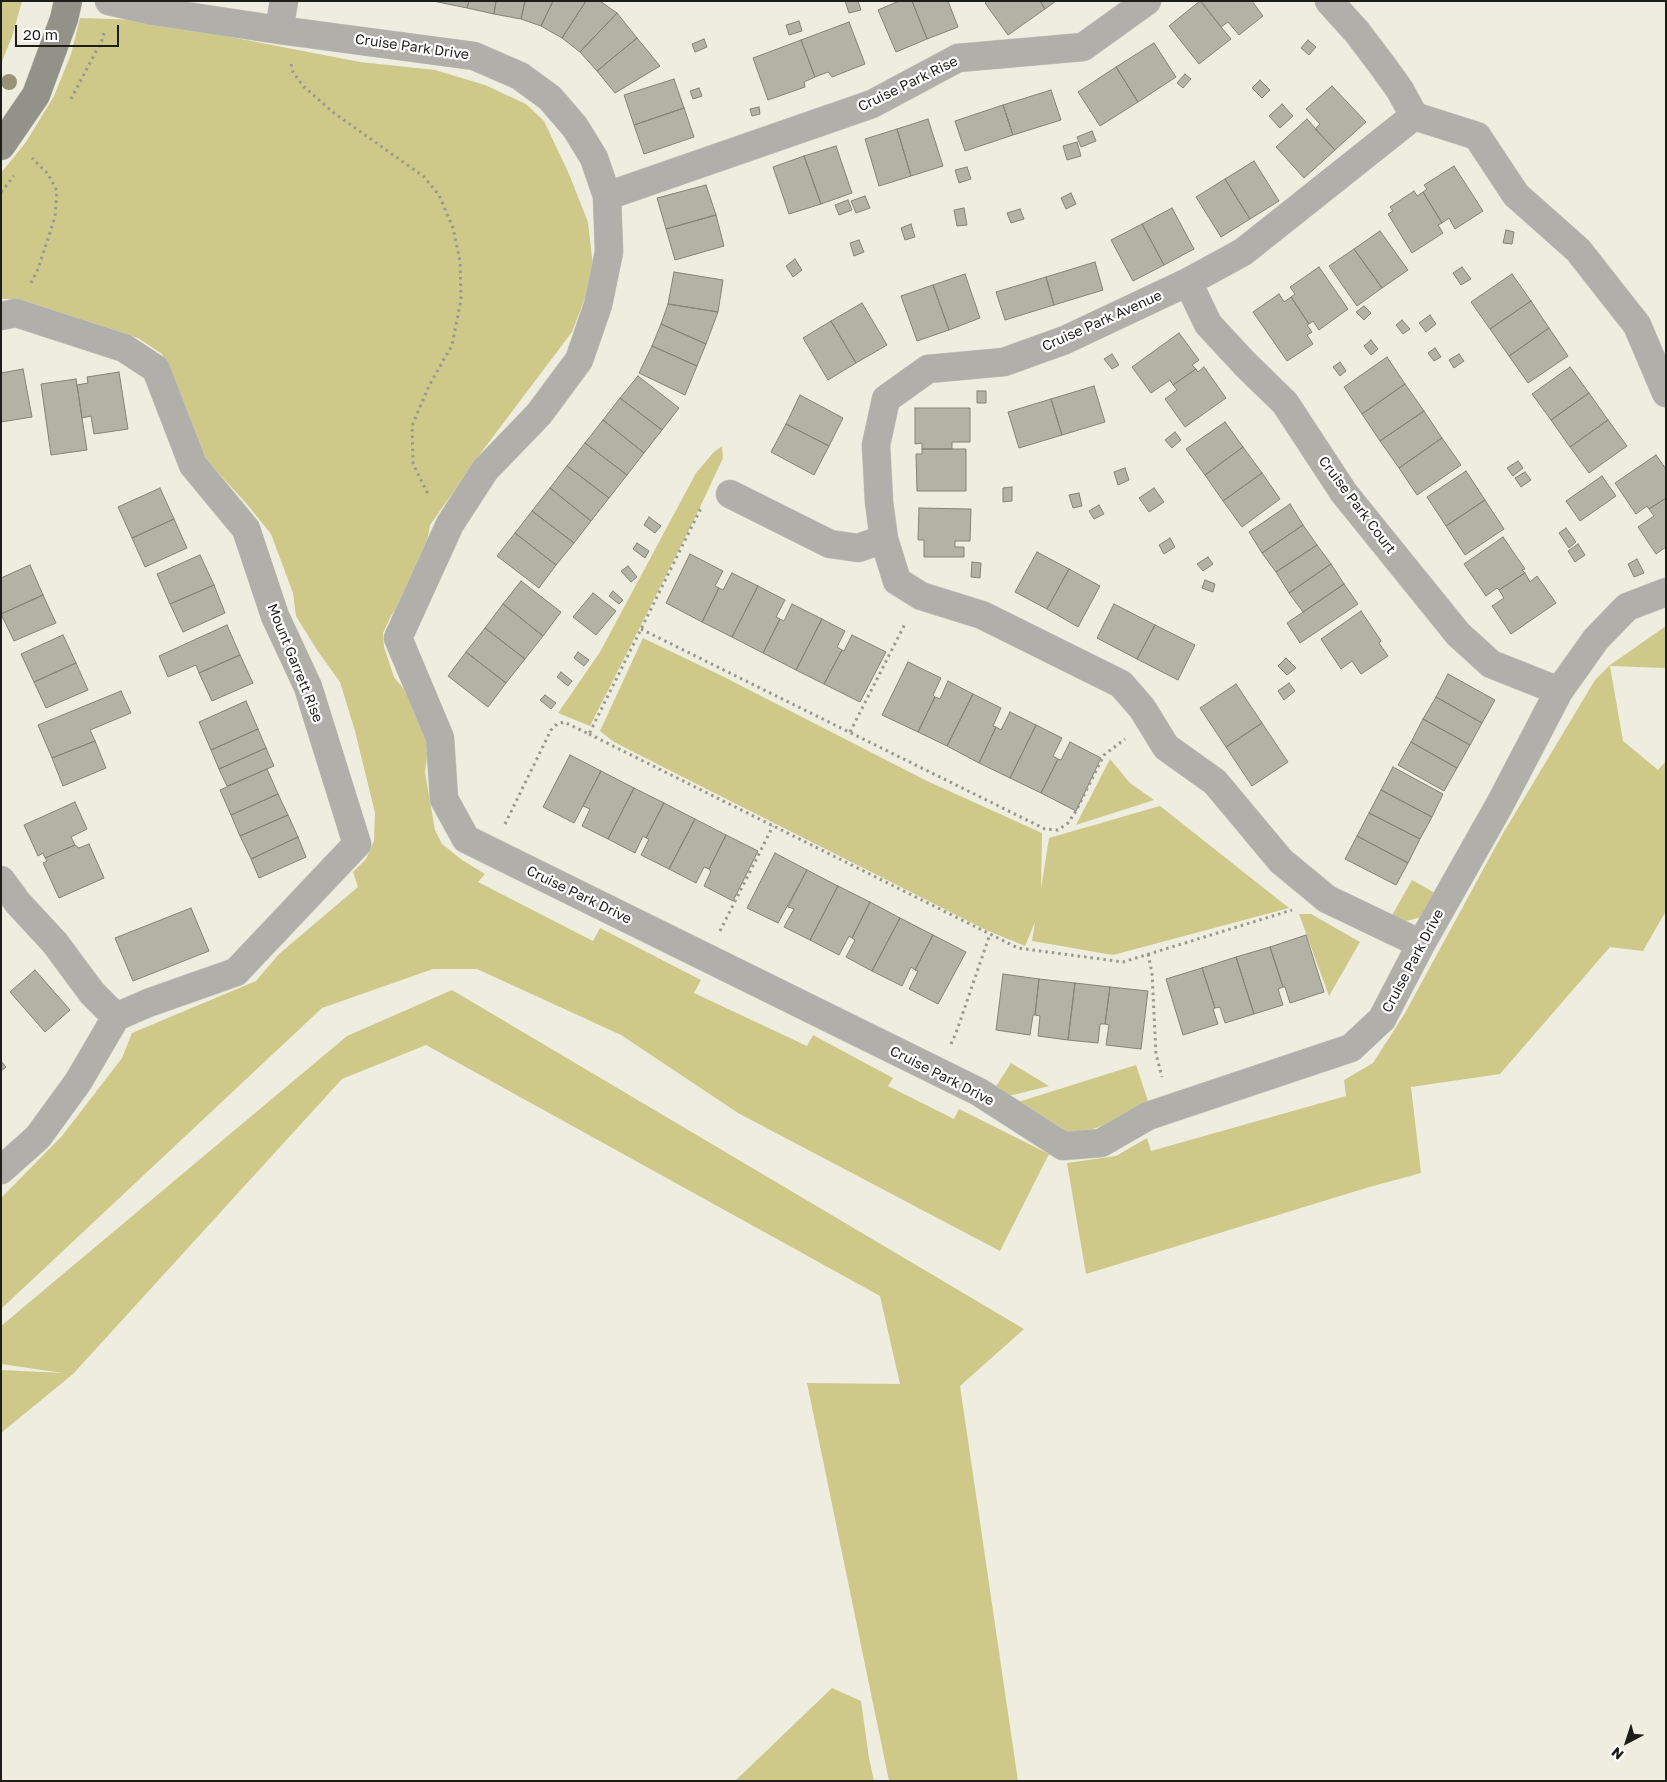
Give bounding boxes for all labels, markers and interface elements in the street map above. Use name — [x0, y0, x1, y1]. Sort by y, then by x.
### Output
scale bar — [18, 15, 121, 47]
text: 20 m — [23, 25, 58, 43]
street label: Cruise Park Drive — [354, 31, 470, 63]
street label: Cruise Park Rise — [855, 53, 961, 115]
street label: Cruise Park Avenue — [1039, 287, 1165, 355]
street label: Cruise Park Court — [1315, 453, 1399, 557]
street label: Mount Garrett Rise — [264, 601, 326, 725]
street label: Cruise Park Drive — [524, 862, 634, 928]
street label: Cruise Park Drive — [1379, 906, 1447, 1016]
street label: Cruise Park Drive — [887, 1042, 997, 1110]
north arrow — [1602, 1717, 1652, 1767]
text: N — [1608, 1744, 1627, 1764]

